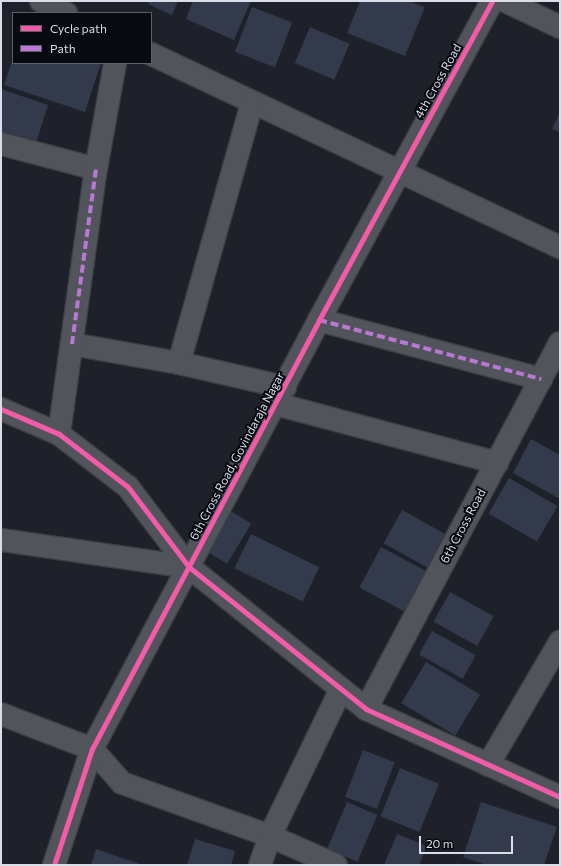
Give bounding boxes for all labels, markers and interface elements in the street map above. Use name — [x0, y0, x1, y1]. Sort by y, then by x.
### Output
legend — [12, 12, 152, 64]
text: Cycle path — [50, 21, 107, 35]
text: Path — [50, 41, 76, 55]
street label: 4th Cross Road — [412, 41, 464, 121]
street label: 6th Cross Road, Govindaraja Nagar — [187, 370, 287, 542]
street label: 6th Cross Road — [437, 486, 489, 566]
scale bar — [421, 828, 515, 854]
text: 20 m — [426, 836, 453, 850]

